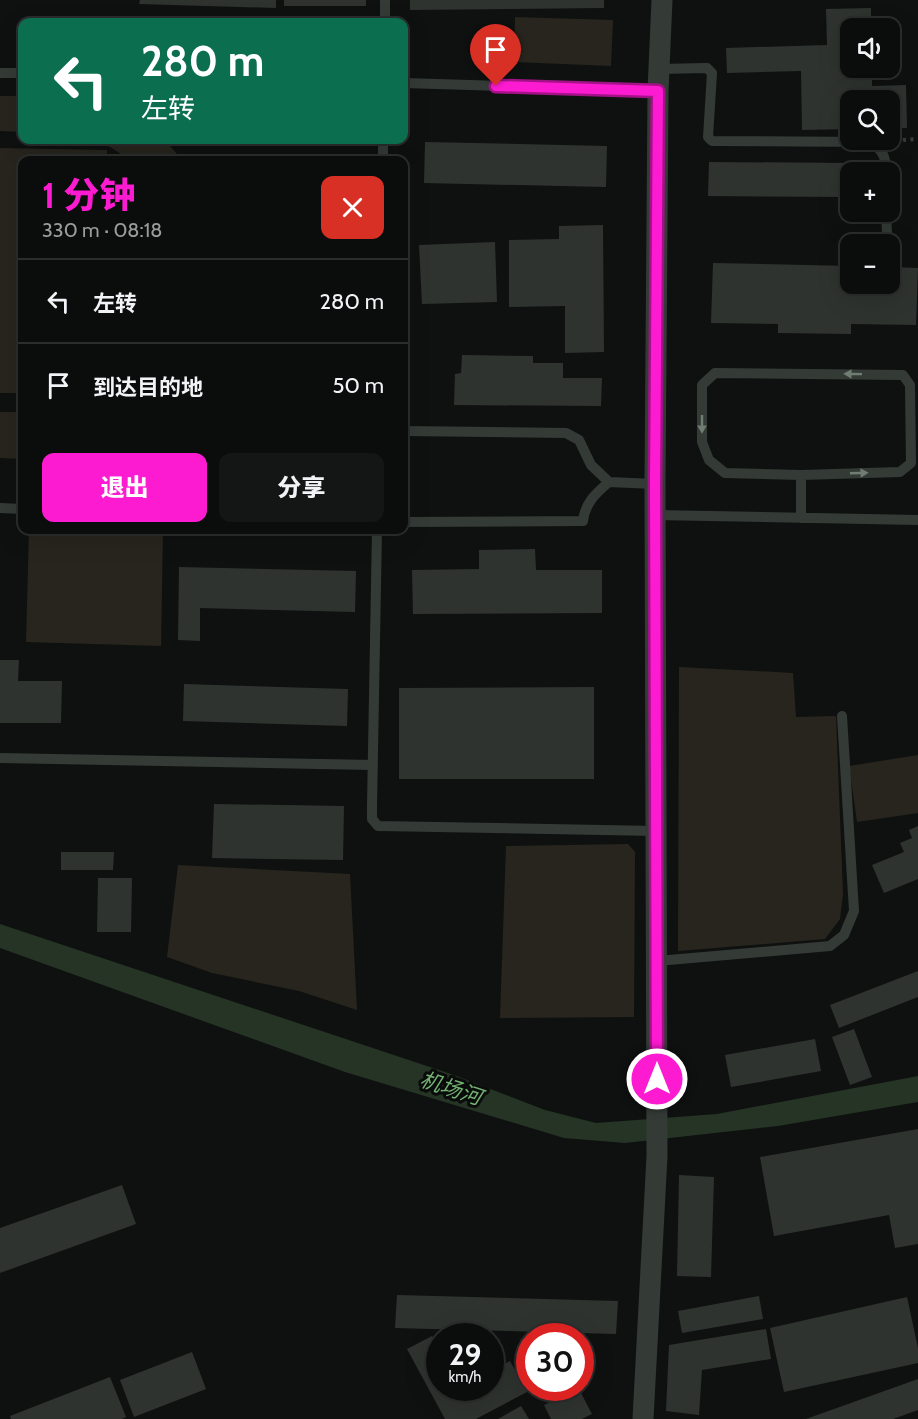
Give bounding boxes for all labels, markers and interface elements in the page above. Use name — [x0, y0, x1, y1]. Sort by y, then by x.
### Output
map controls — [840, 18, 900, 294]
button: sound — [840, 18, 900, 78]
pin — [470, 24, 521, 86]
icon: arrive — [479, 33, 512, 66]
text: 280 m — [141, 35, 264, 87]
icon: left — [42, 42, 120, 120]
button: search — [840, 90, 900, 150]
text: 左转 — [141, 92, 195, 125]
button: + — [840, 162, 900, 222]
text: 1 分钟 — [42, 173, 135, 217]
button: close — [321, 176, 384, 239]
text: 330 m · 08:18 — [42, 218, 162, 242]
button: − — [840, 234, 900, 294]
icon: left — [42, 285, 75, 318]
text: 280 m — [320, 288, 384, 315]
text: 左转 — [93, 290, 137, 317]
icon: arrive — [42, 369, 75, 402]
one-way arrow — [844, 369, 863, 379]
text: 50 m — [332, 372, 384, 399]
text: 到达目的地 — [93, 374, 203, 401]
one-way arrow — [697, 414, 707, 433]
button: 退出 — [42, 453, 207, 522]
button: 分享 — [219, 453, 384, 522]
one-way arrow — [850, 468, 869, 478]
position arrow — [625, 1047, 689, 1111]
water label: 机场河 — [417, 1066, 489, 1111]
speed limit sign: 30 — [516, 1323, 594, 1401]
text: 29 — [449, 1336, 481, 1373]
text: km/h — [449, 1368, 481, 1386]

